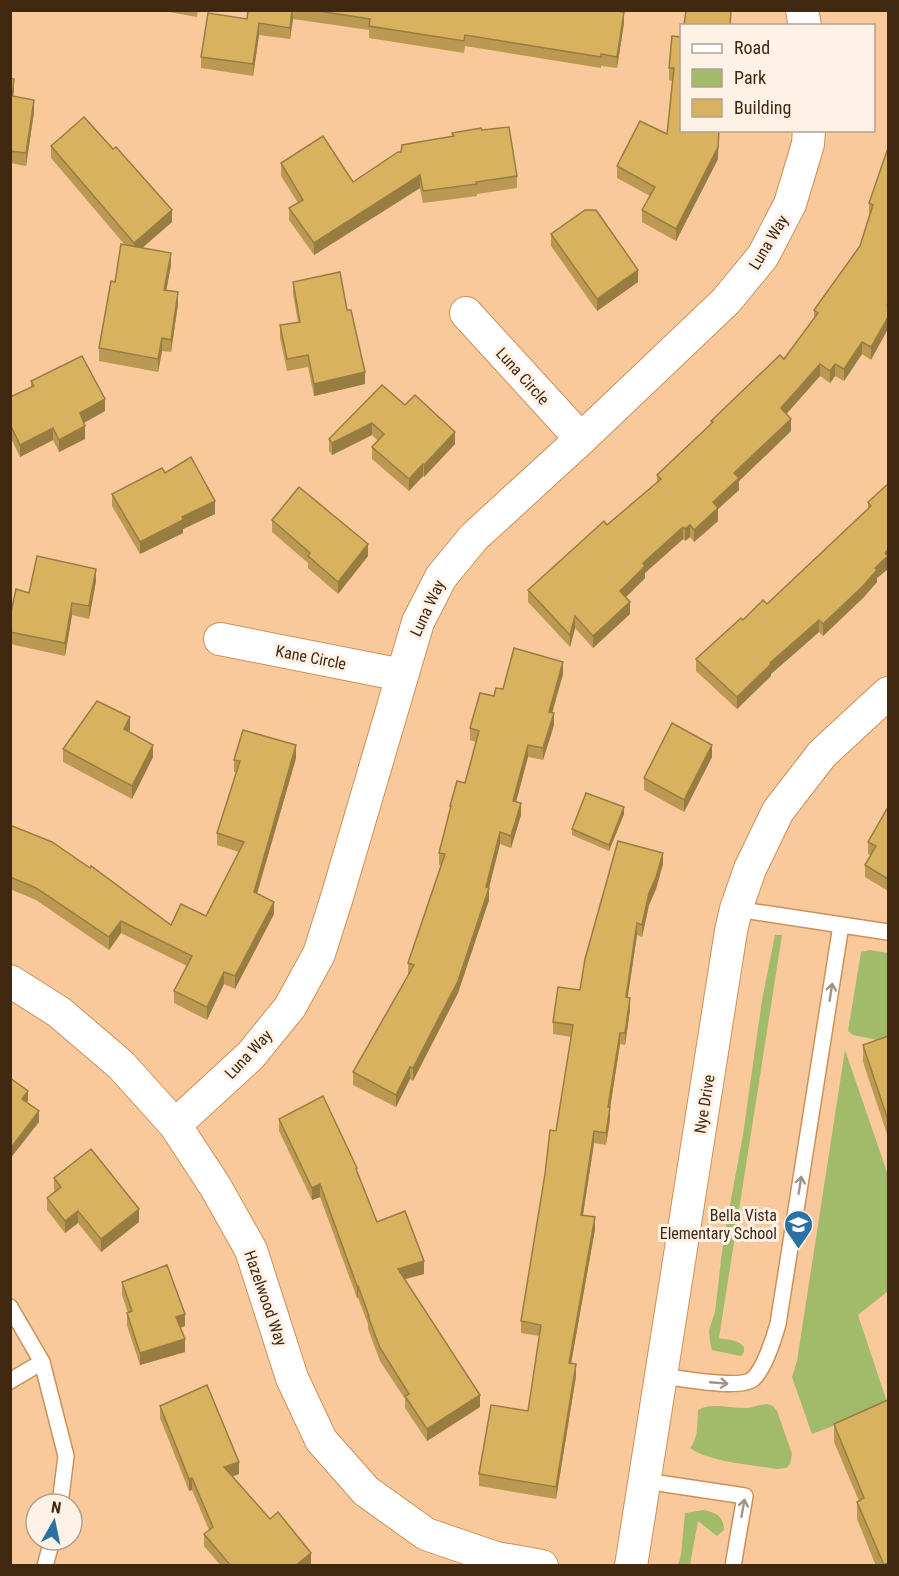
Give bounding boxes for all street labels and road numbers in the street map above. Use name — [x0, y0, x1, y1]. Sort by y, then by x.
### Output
street label: Luna Way — [745, 211, 792, 273]
street label: Luna Circle — [492, 344, 553, 409]
street label: Luna Way — [406, 577, 449, 640]
street label: Kane Circle — [274, 641, 348, 674]
street label: Luna Way — [221, 1026, 276, 1083]
street label: Nye Drive — [690, 1073, 719, 1135]
street label: Hazelwood Way — [240, 1248, 291, 1349]

